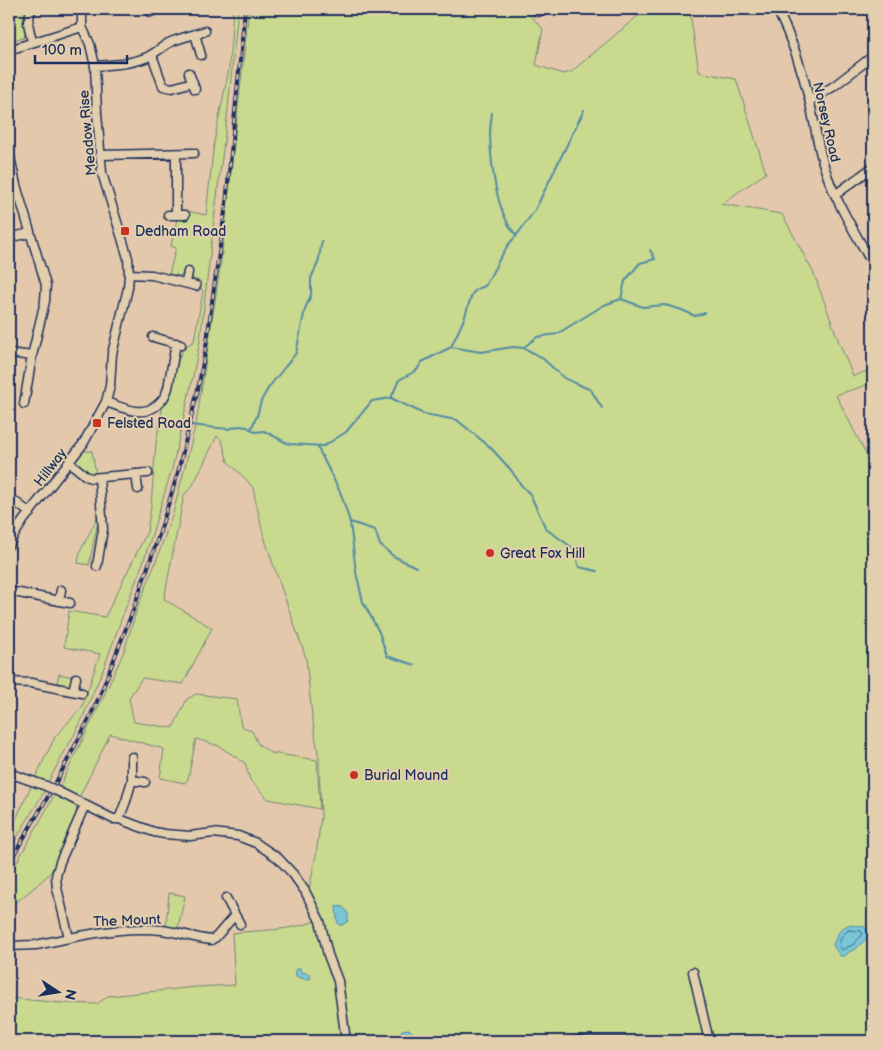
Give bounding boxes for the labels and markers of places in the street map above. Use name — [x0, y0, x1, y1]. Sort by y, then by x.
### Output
place label: Dedham Road — [135, 223, 226, 240]
marker: Dedham Road — [119, 225, 131, 237]
place label: Felsted Road — [107, 415, 191, 432]
marker: Felsted Road — [91, 417, 103, 429]
place label: Great Fox Hill — [500, 545, 585, 562]
marker: Great Fox Hill — [484, 547, 496, 559]
place label: Burial Mound — [364, 767, 448, 784]
marker: Burial Mound — [348, 769, 360, 781]

